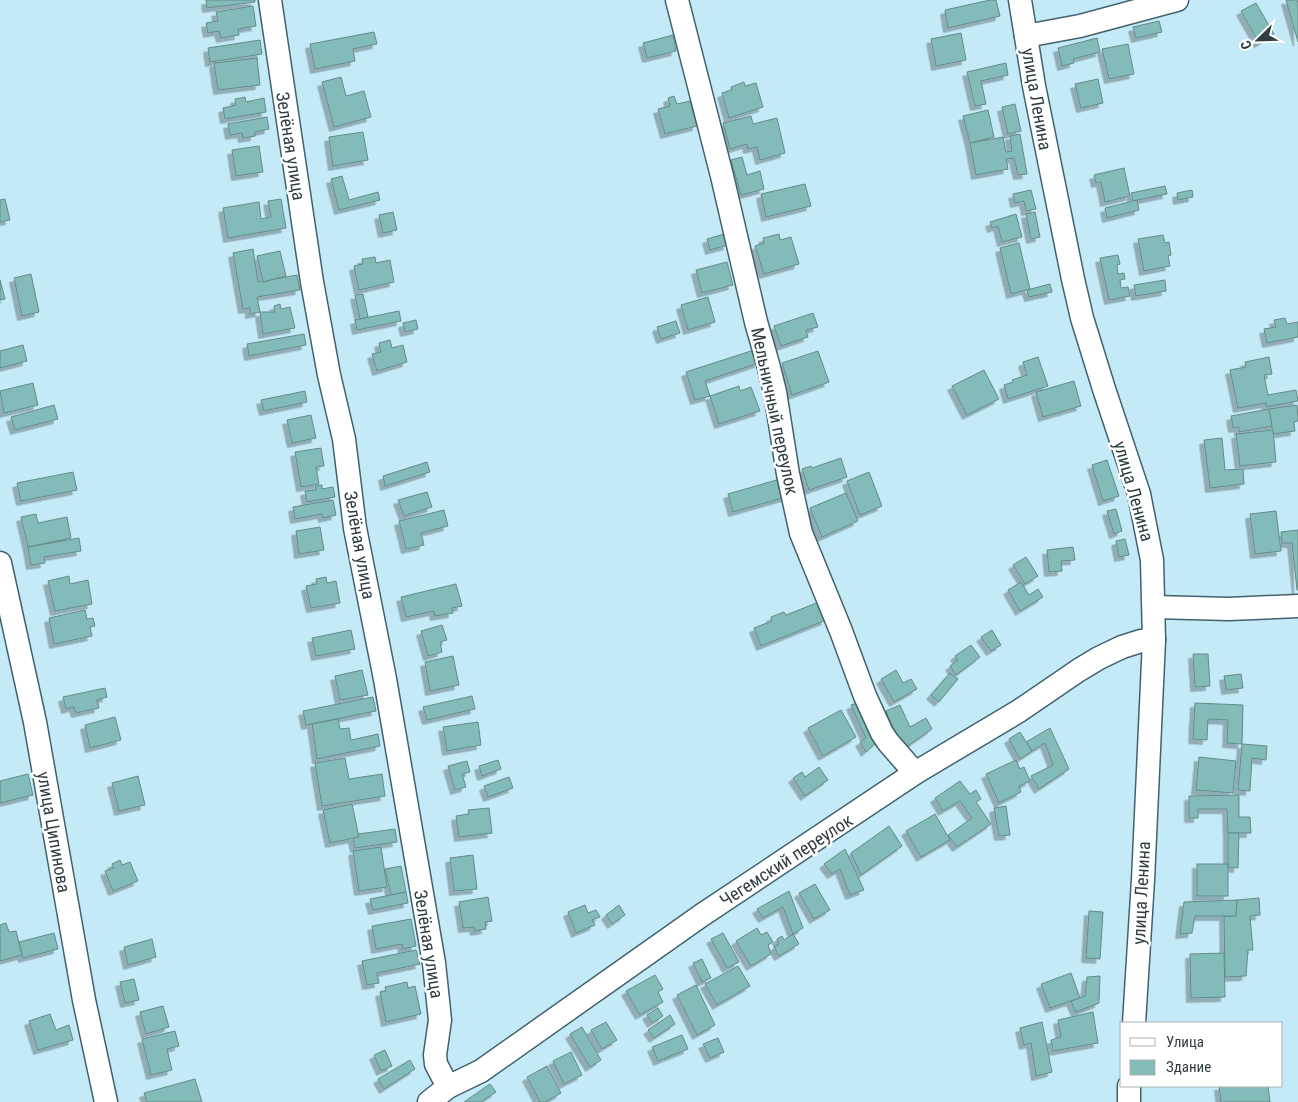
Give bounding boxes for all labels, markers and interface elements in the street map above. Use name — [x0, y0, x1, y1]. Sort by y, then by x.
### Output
north arrow — [1233, 15, 1283, 65]
text: С — [1237, 38, 1255, 52]
street label: улица Ленина — [1018, 46, 1056, 152]
street label: Зелёная улица — [272, 90, 310, 202]
street label: Мельничный переулок — [747, 326, 803, 497]
street label: улица Ленина — [1110, 438, 1158, 544]
street label: Зелёная улица — [340, 489, 380, 601]
street label: улица Ципинова — [33, 770, 75, 894]
street label: Чегемский переулок — [716, 809, 857, 911]
street label: улица Ленина — [1128, 841, 1154, 945]
street label: Зелёная улица — [410, 888, 448, 1000]
legend — [1120, 1022, 1283, 1087]
text: Улица — [1166, 1033, 1204, 1051]
text: Здание — [1166, 1058, 1211, 1076]

